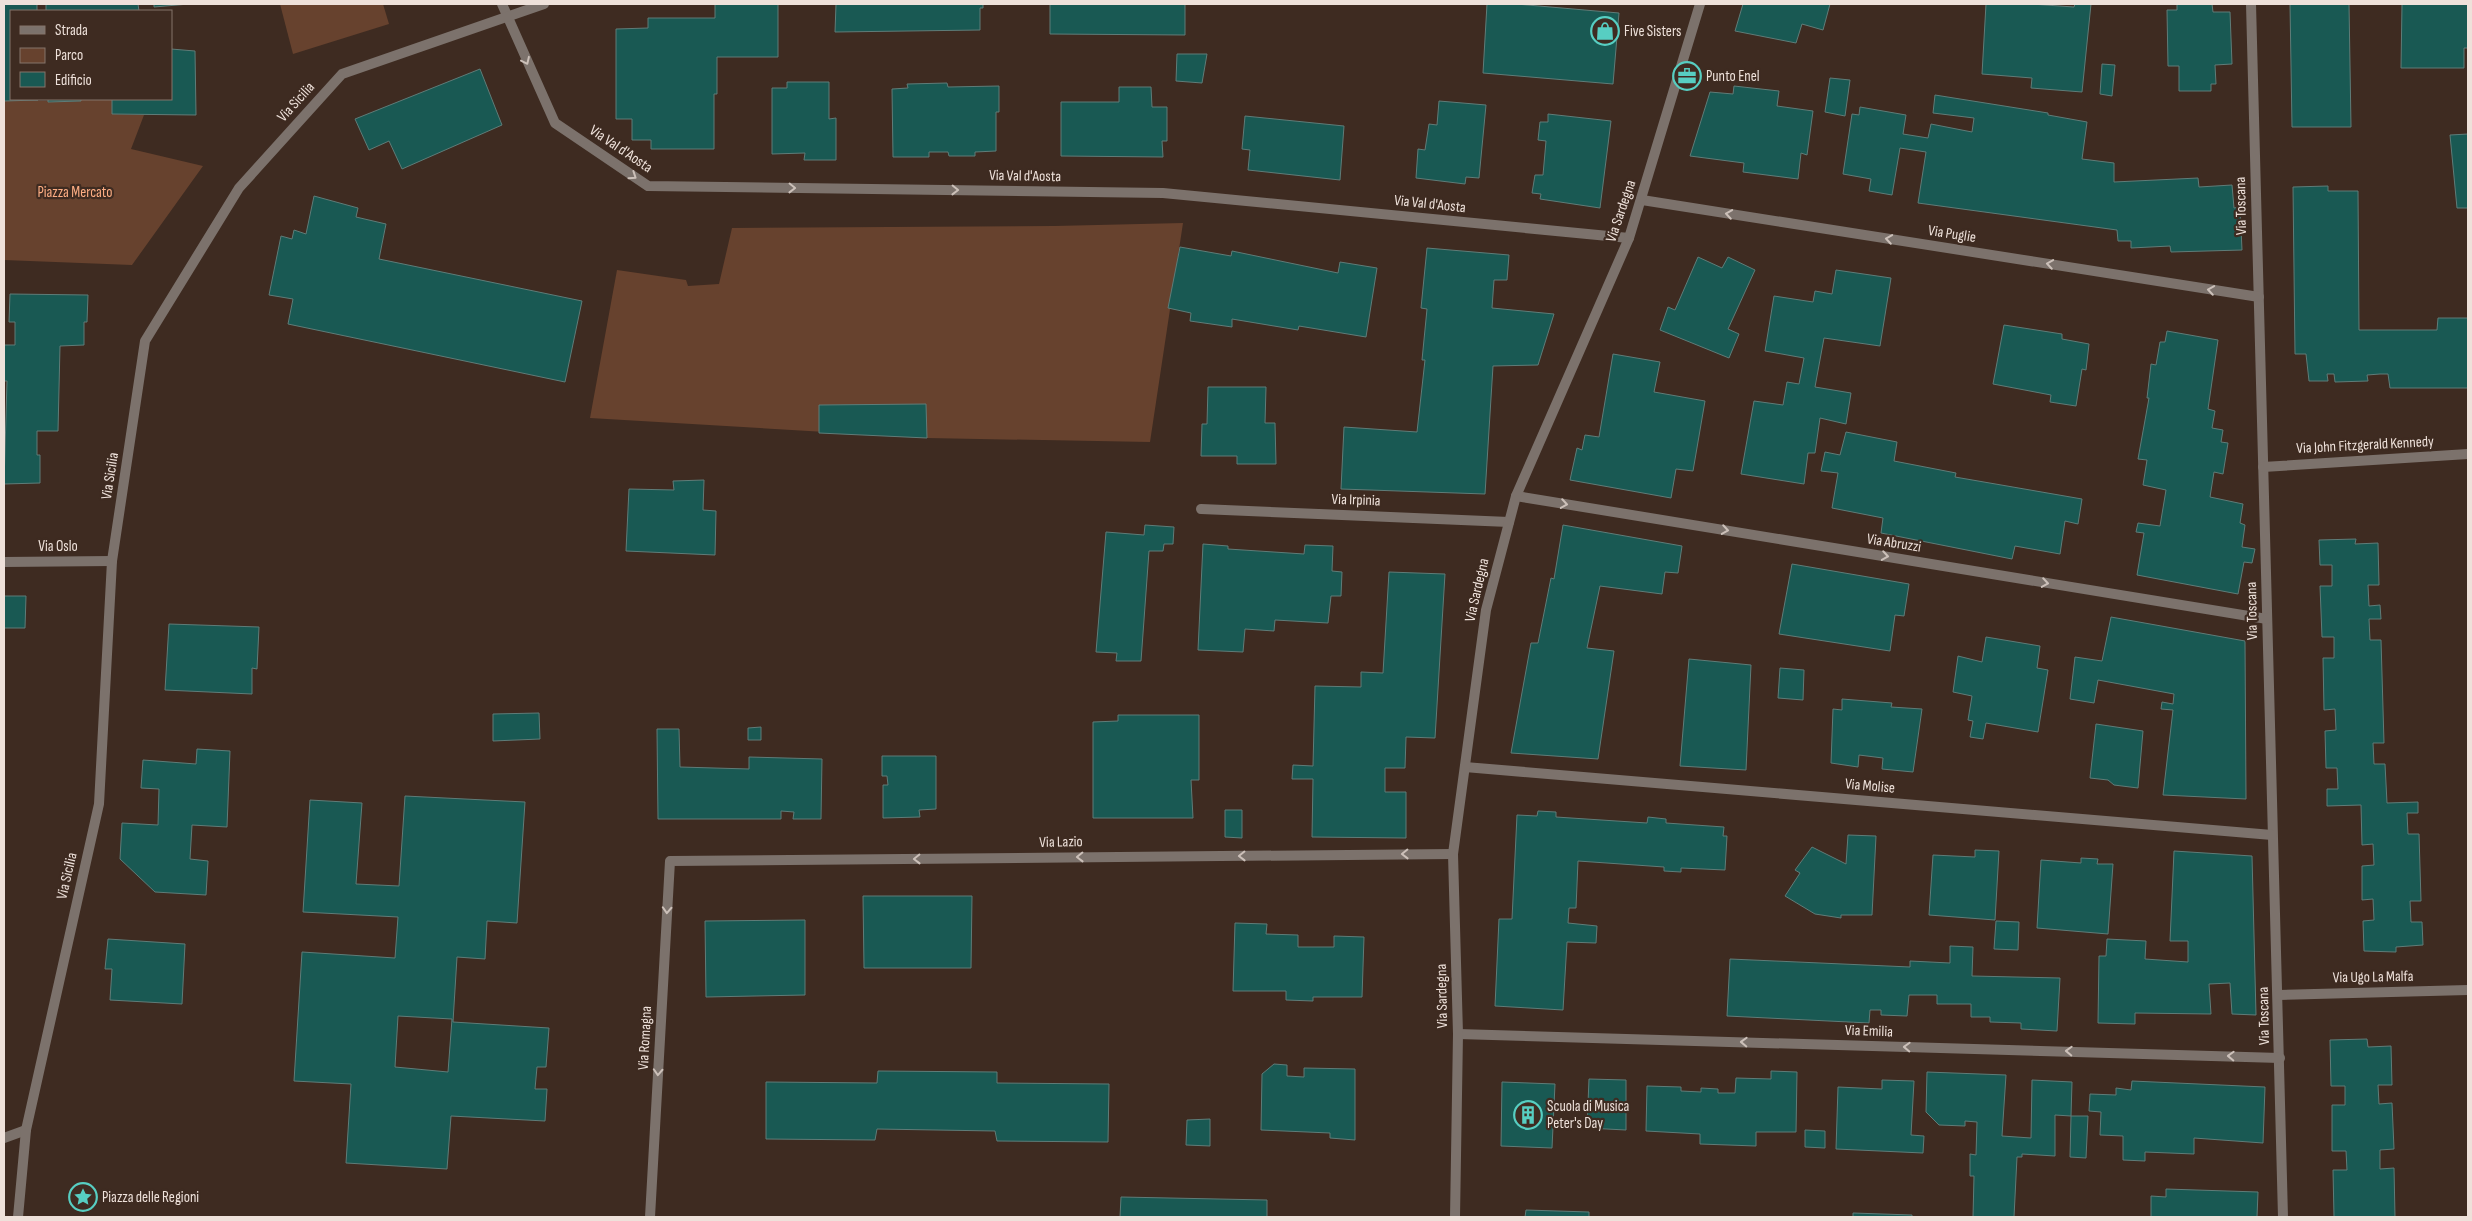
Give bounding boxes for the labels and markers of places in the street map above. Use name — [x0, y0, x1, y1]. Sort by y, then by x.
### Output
shop icon: Five Sisters — [1590, 16, 1620, 46]
place label: Five Sisters — [1624, 22, 1681, 41]
office icon: Punto Enel — [1672, 61, 1702, 91]
place label: Punto Enel — [1706, 67, 1760, 86]
place label: Scuola di Musica Peter's Day — [1547, 1097, 1629, 1133]
building icon: Scuola di Musica Peter's Day — [1513, 1100, 1543, 1130]
place icon: Piazza delle Regioni — [68, 1182, 98, 1212]
place label: Piazza delle Regioni — [102, 1188, 199, 1207]

